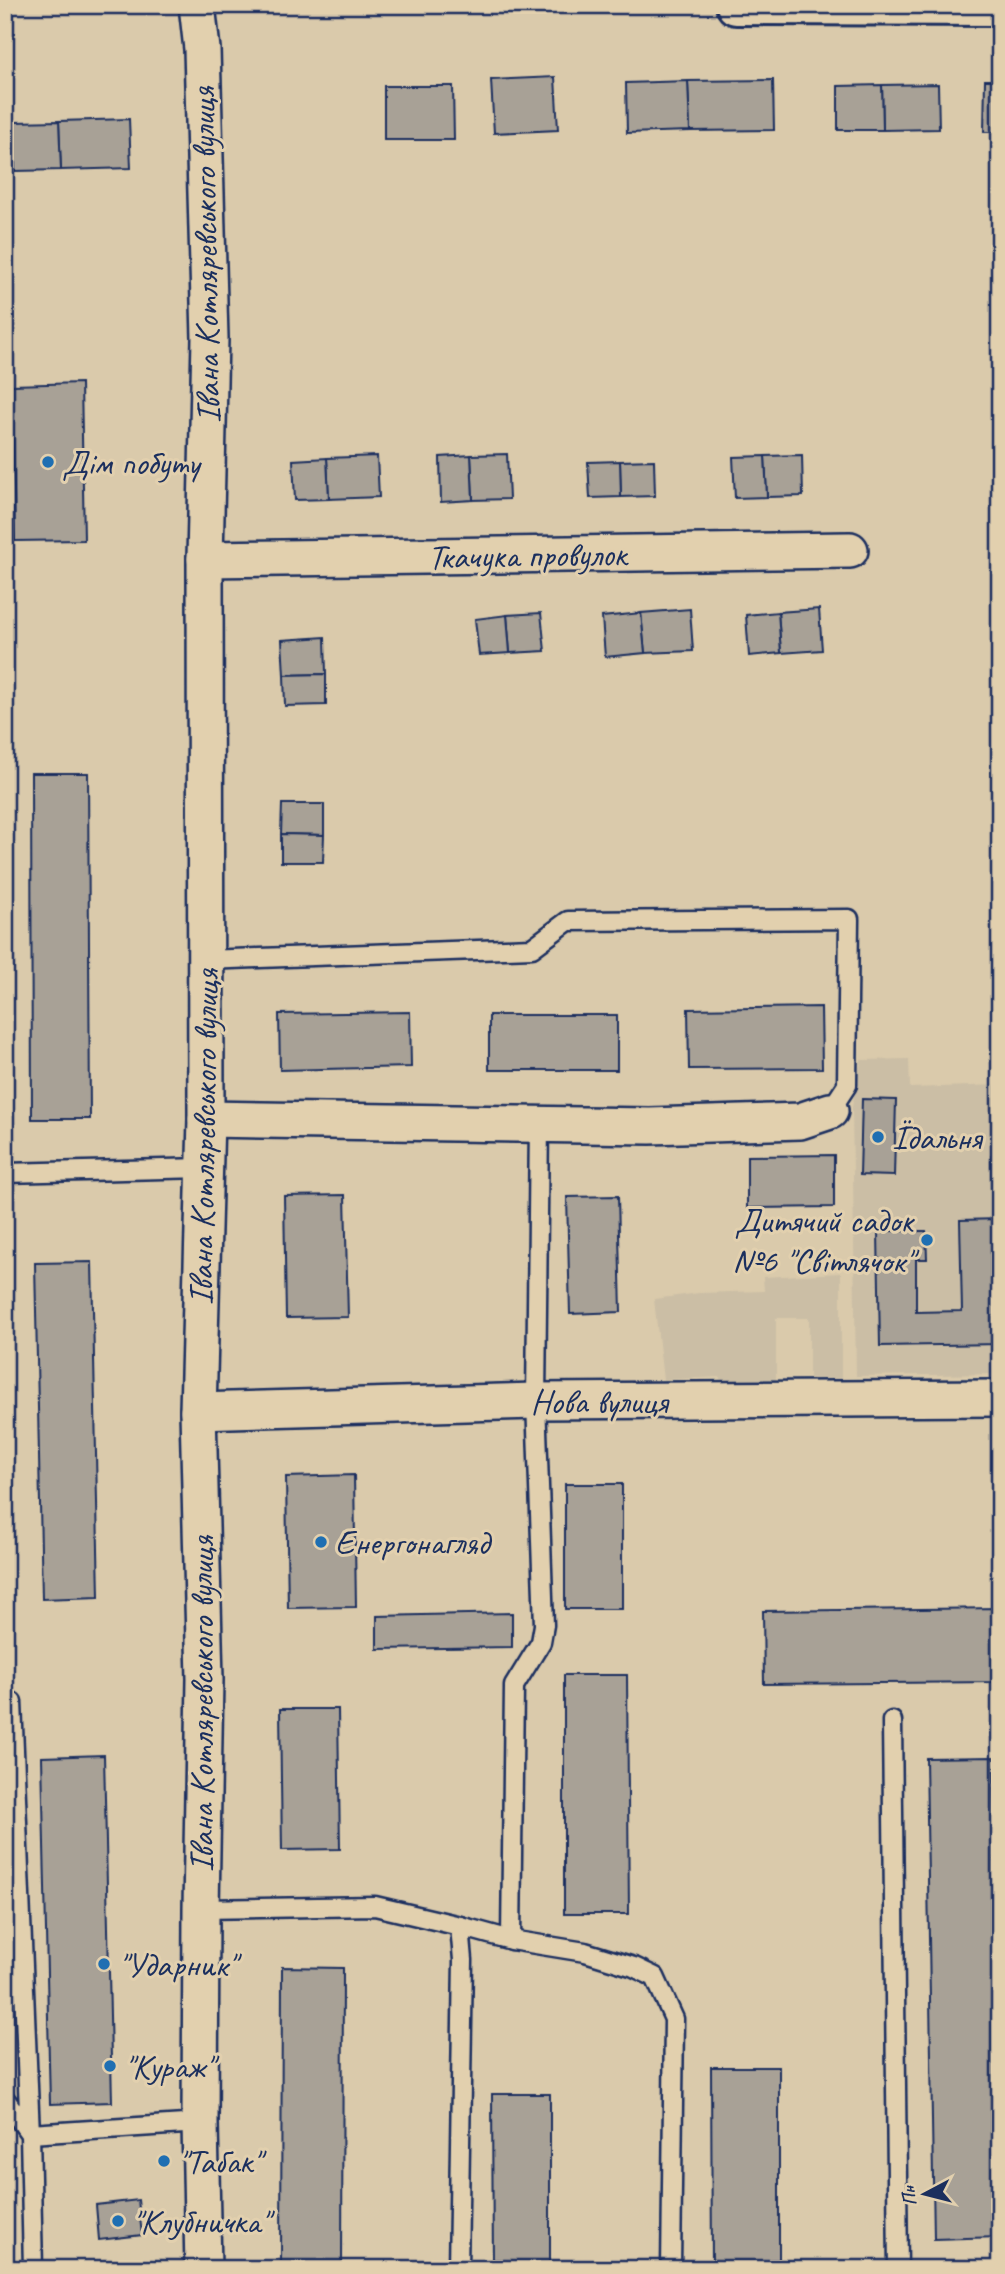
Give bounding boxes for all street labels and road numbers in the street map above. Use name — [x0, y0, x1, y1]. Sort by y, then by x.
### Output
street label: Івана Котляревського вулиця — [180, 85, 231, 424]
street label: Ткачука провулок — [427, 531, 630, 580]
street label: Івана Котляревського вулиця — [178, 967, 229, 1306]
street label: Нова вулиця — [531, 1379, 670, 1424]
street label: Івана Котляревського вулиця — [179, 1535, 224, 1872]

